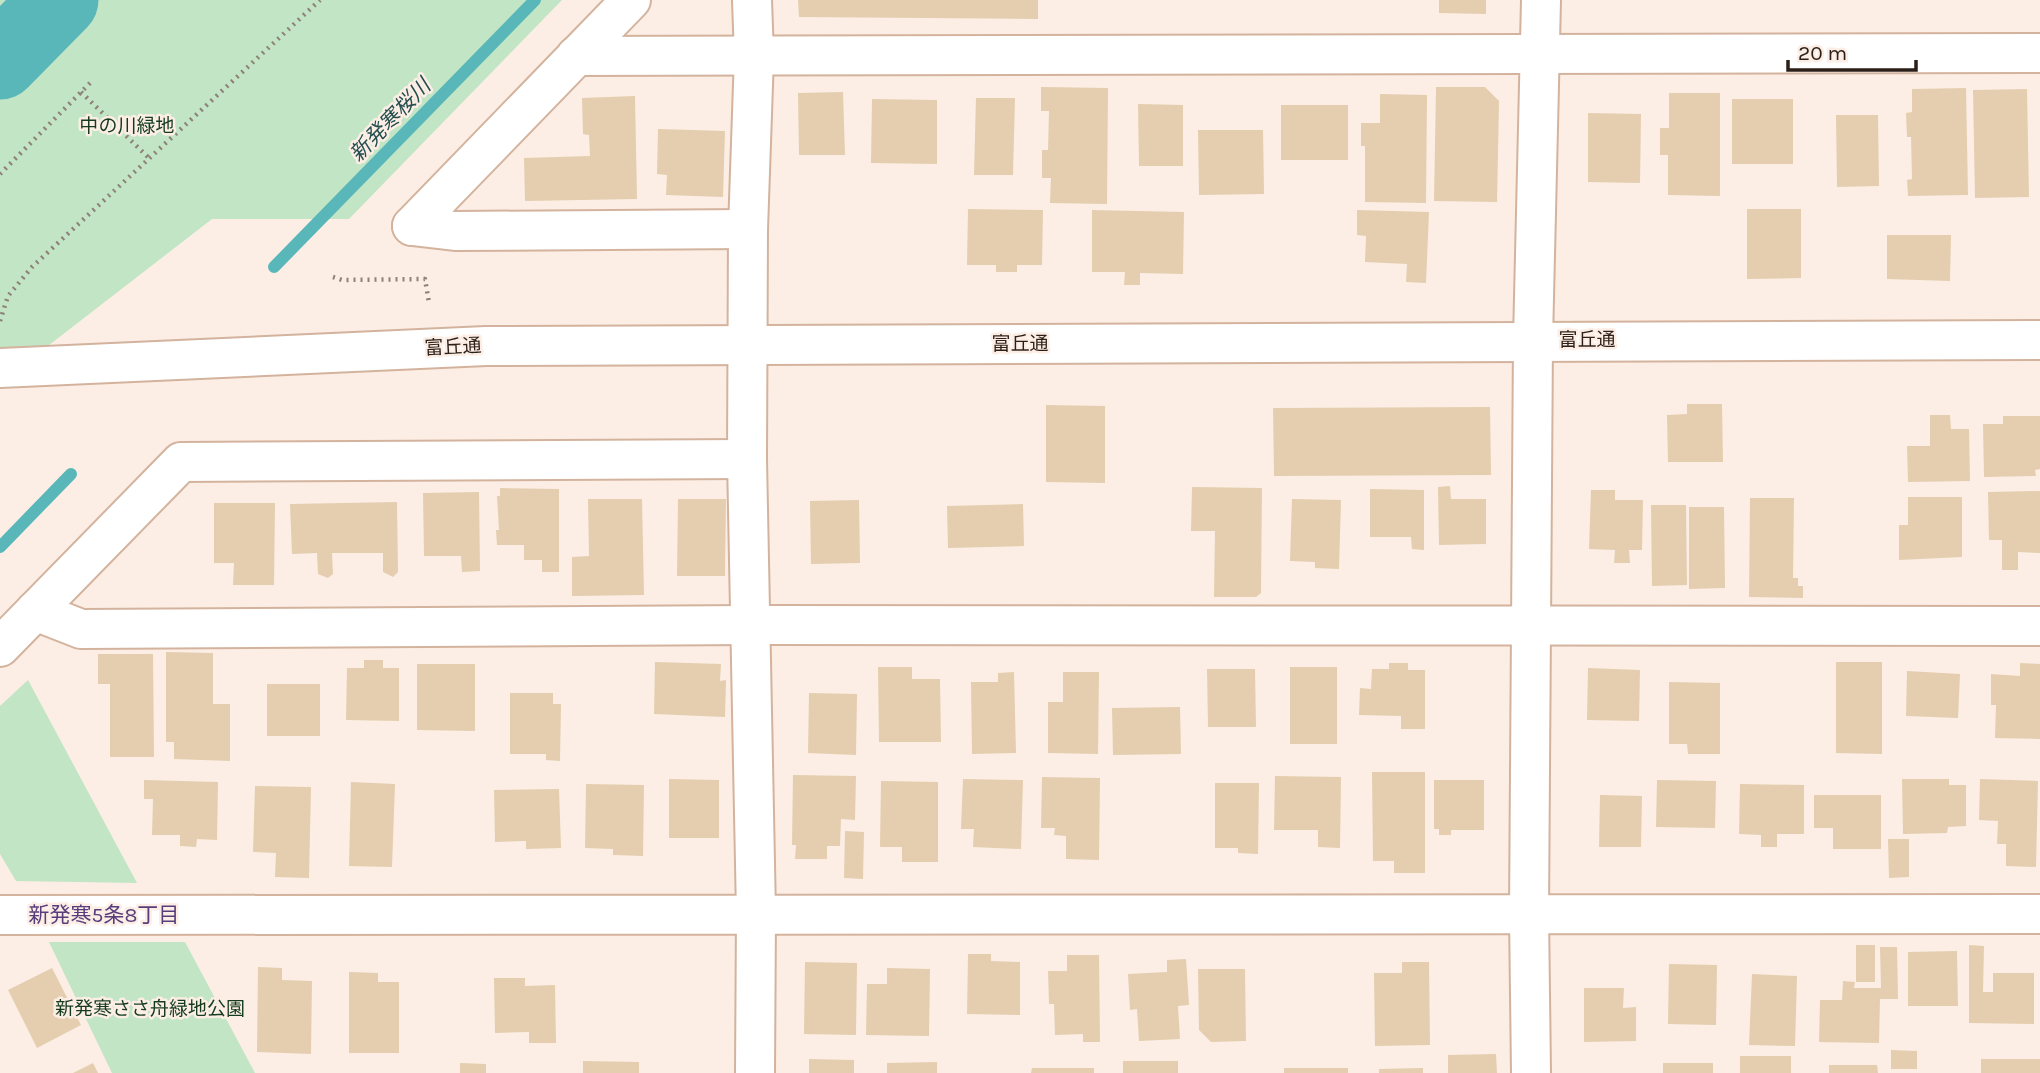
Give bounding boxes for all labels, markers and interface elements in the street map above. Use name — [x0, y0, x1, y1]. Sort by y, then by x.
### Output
scale bar — [1788, 28, 1916, 72]
text: 20 m — [1798, 41, 1847, 65]
water label: 新発寒桜川 — [345, 72, 436, 166]
park label: 中の川緑地 — [79, 115, 175, 137]
street label: 富丘通 — [1558, 329, 1616, 351]
street label: 富丘通 — [991, 333, 1049, 355]
street label: 富丘通 — [424, 335, 482, 359]
district label: 新発寒5条8丁目 — [29, 903, 179, 927]
park label: 新発寒ささ舟緑地公園 — [55, 998, 245, 1020]

